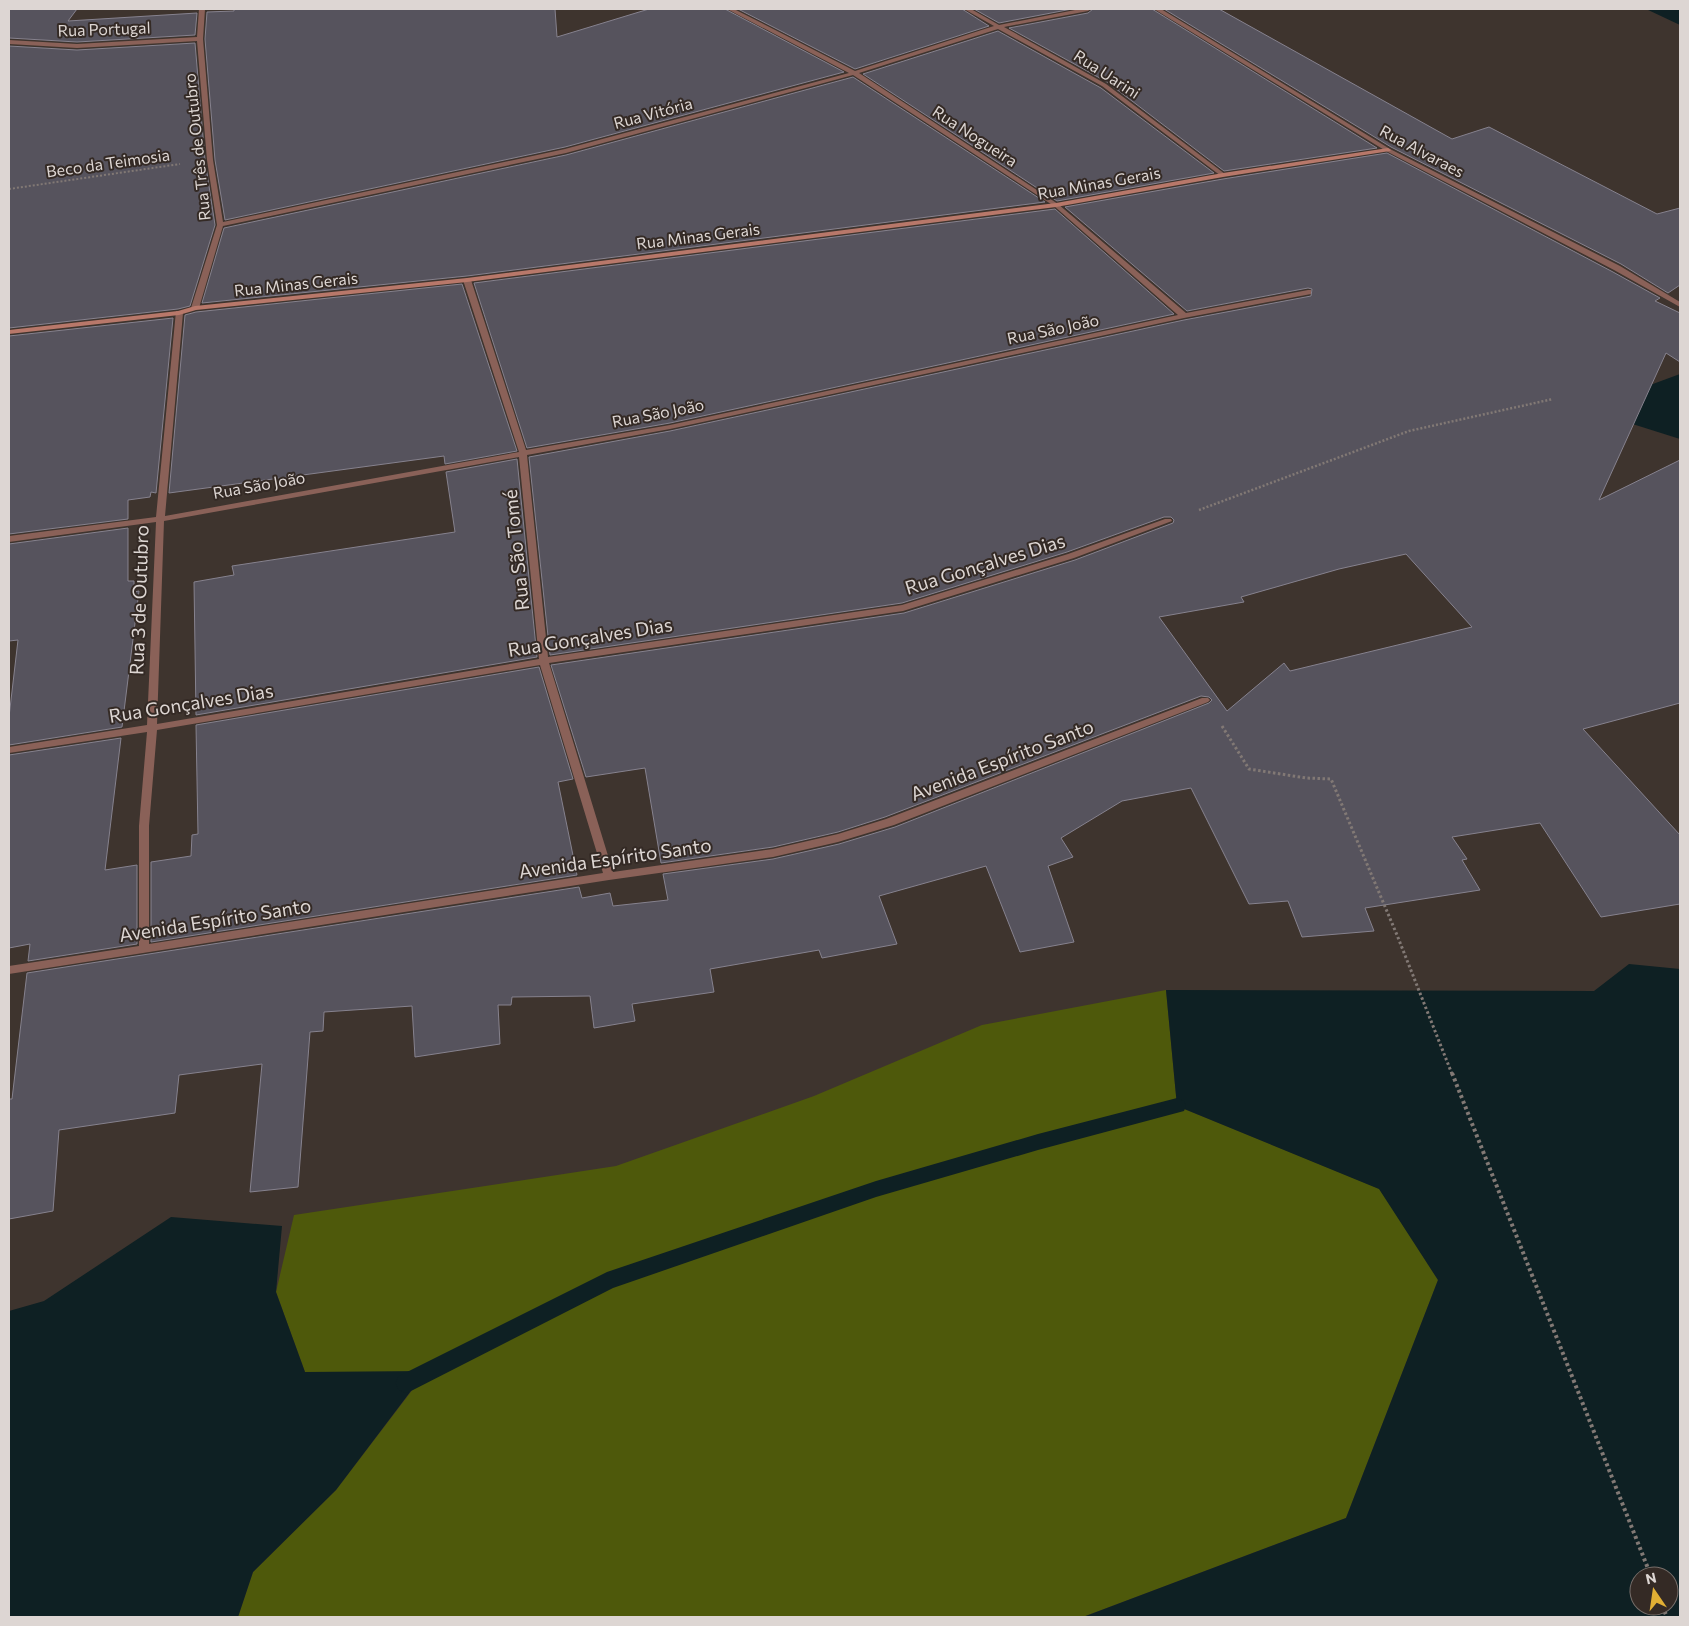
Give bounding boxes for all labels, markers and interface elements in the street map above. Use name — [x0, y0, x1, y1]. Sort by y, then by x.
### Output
street label: Rua Portugal — [57, 17, 151, 40]
street label: Rua Uarini — [1071, 45, 1144, 102]
street label: Rua Três de Outubro — [179, 72, 214, 222]
street label: Rua Vitória — [611, 93, 694, 132]
street label: Rua Nogueira — [929, 101, 1021, 170]
street label: Rua Alvaraes — [1377, 120, 1468, 181]
street label: Beco da Teimosia — [45, 144, 171, 181]
street label: Rua Minas Gerais — [1036, 162, 1162, 203]
street label: Rua Minas Gerais — [635, 218, 761, 253]
street label: Rua Minas Gerais — [233, 268, 359, 299]
street label: Rua São João — [1005, 310, 1101, 348]
street label: Rua São João — [610, 394, 706, 431]
street label: Rua São João — [211, 467, 307, 502]
street label: Rua São Tomé — [498, 488, 533, 612]
street label: Rua 3 de Outubro — [124, 524, 153, 676]
street label: Rua Gonçalves Dias — [902, 528, 1068, 599]
street label: Rua Gonçalves Dias — [506, 612, 674, 661]
street label: Rua Gonçalves Dias — [107, 678, 275, 727]
street label: Avenida Espírito Santo — [907, 714, 1097, 805]
street label: Avenida Espírito Santo — [517, 833, 713, 882]
street label: Avenida Espírito Santo — [117, 893, 313, 946]
north arrow — [1629, 1566, 1679, 1616]
text: N — [1644, 1568, 1658, 1587]

